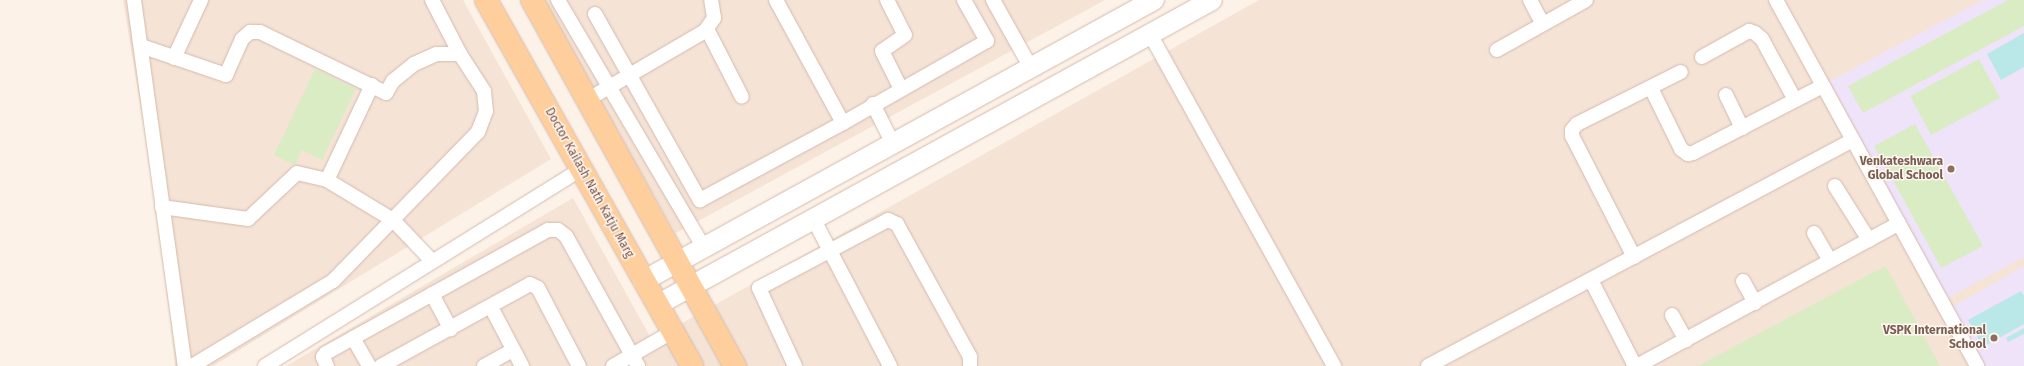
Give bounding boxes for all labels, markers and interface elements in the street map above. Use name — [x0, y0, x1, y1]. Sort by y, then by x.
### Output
street label: Doctor Kailash Nath Katju Marg — [542, 106, 636, 260]
place label: Venkateshwara Global School — [1860, 155, 1943, 183]
marker: Venkateshwara Global School — [1946, 164, 1956, 174]
place label: VSPK International School — [1883, 324, 1986, 352]
marker: VSPK International School — [1989, 333, 1999, 343]

